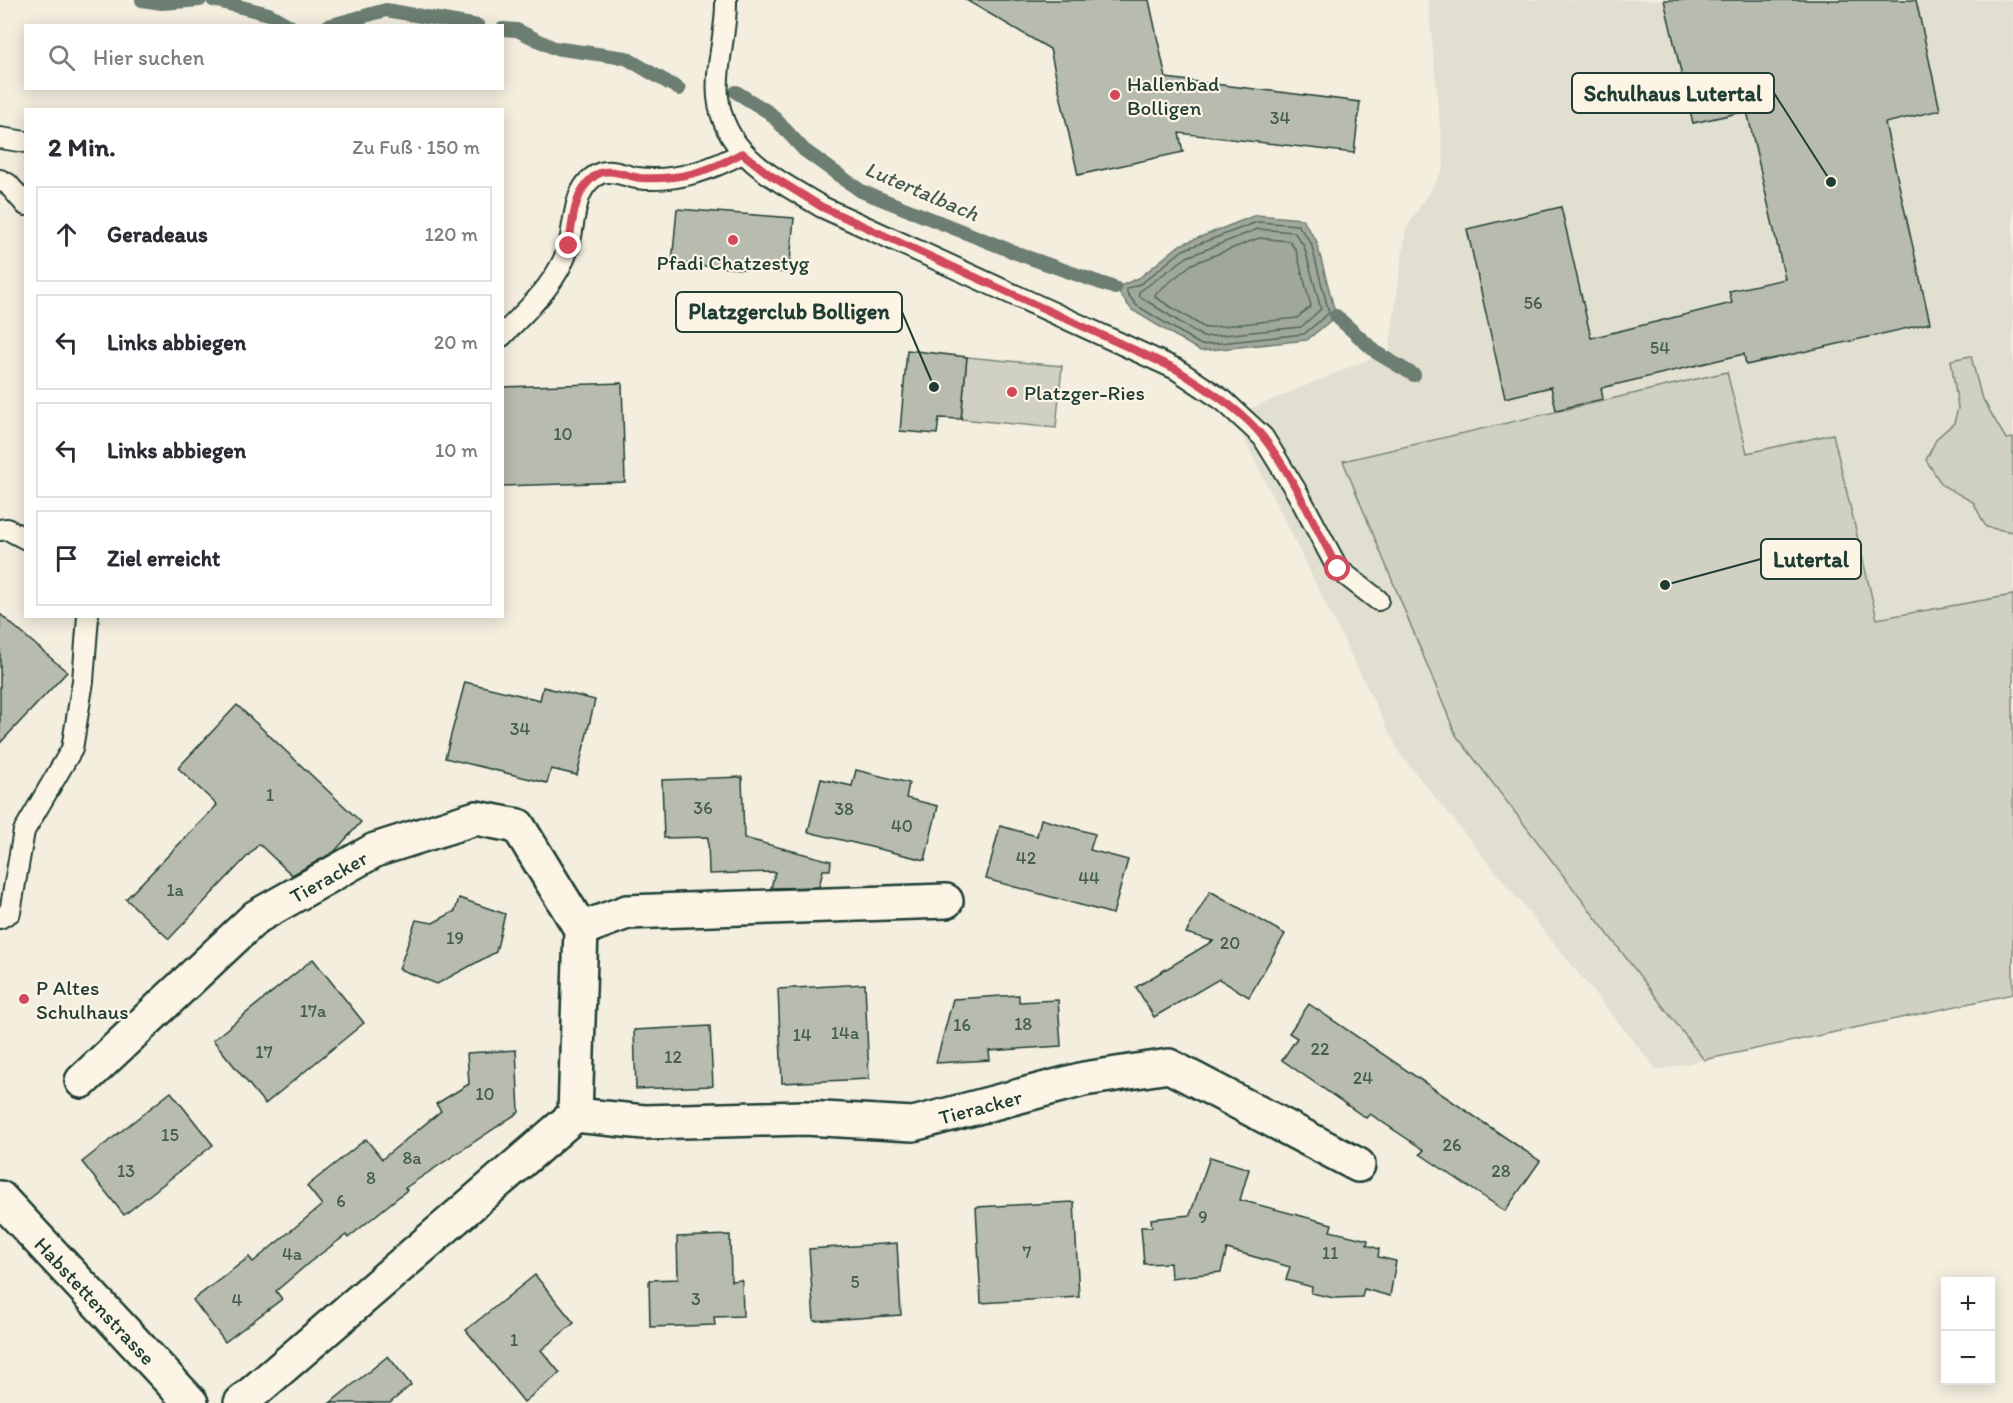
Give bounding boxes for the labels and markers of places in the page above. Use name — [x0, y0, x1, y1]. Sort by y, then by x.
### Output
place label: Hallenbad Bolligen — [1127, 71, 1219, 120]
callout: Schulhaus Lutertal — [1572, 73, 1774, 113]
marker: Hallenbad Bolligen — [1108, 88, 1122, 102]
marker: Pfadi Chatzestyg — [726, 233, 740, 247]
place label: Pfadi Chatzestyg — [657, 250, 810, 275]
callout: Platzgerclub Bolligen — [676, 292, 902, 332]
place label: Platzger-Ries — [1024, 380, 1145, 405]
marker: Platzger-Ries — [1005, 385, 1019, 399]
callout: Lutertal — [1761, 539, 1861, 579]
place label: P Altes Schulhaus — [36, 975, 129, 1024]
marker: P Altes Schulhaus — [17, 992, 31, 1006]

